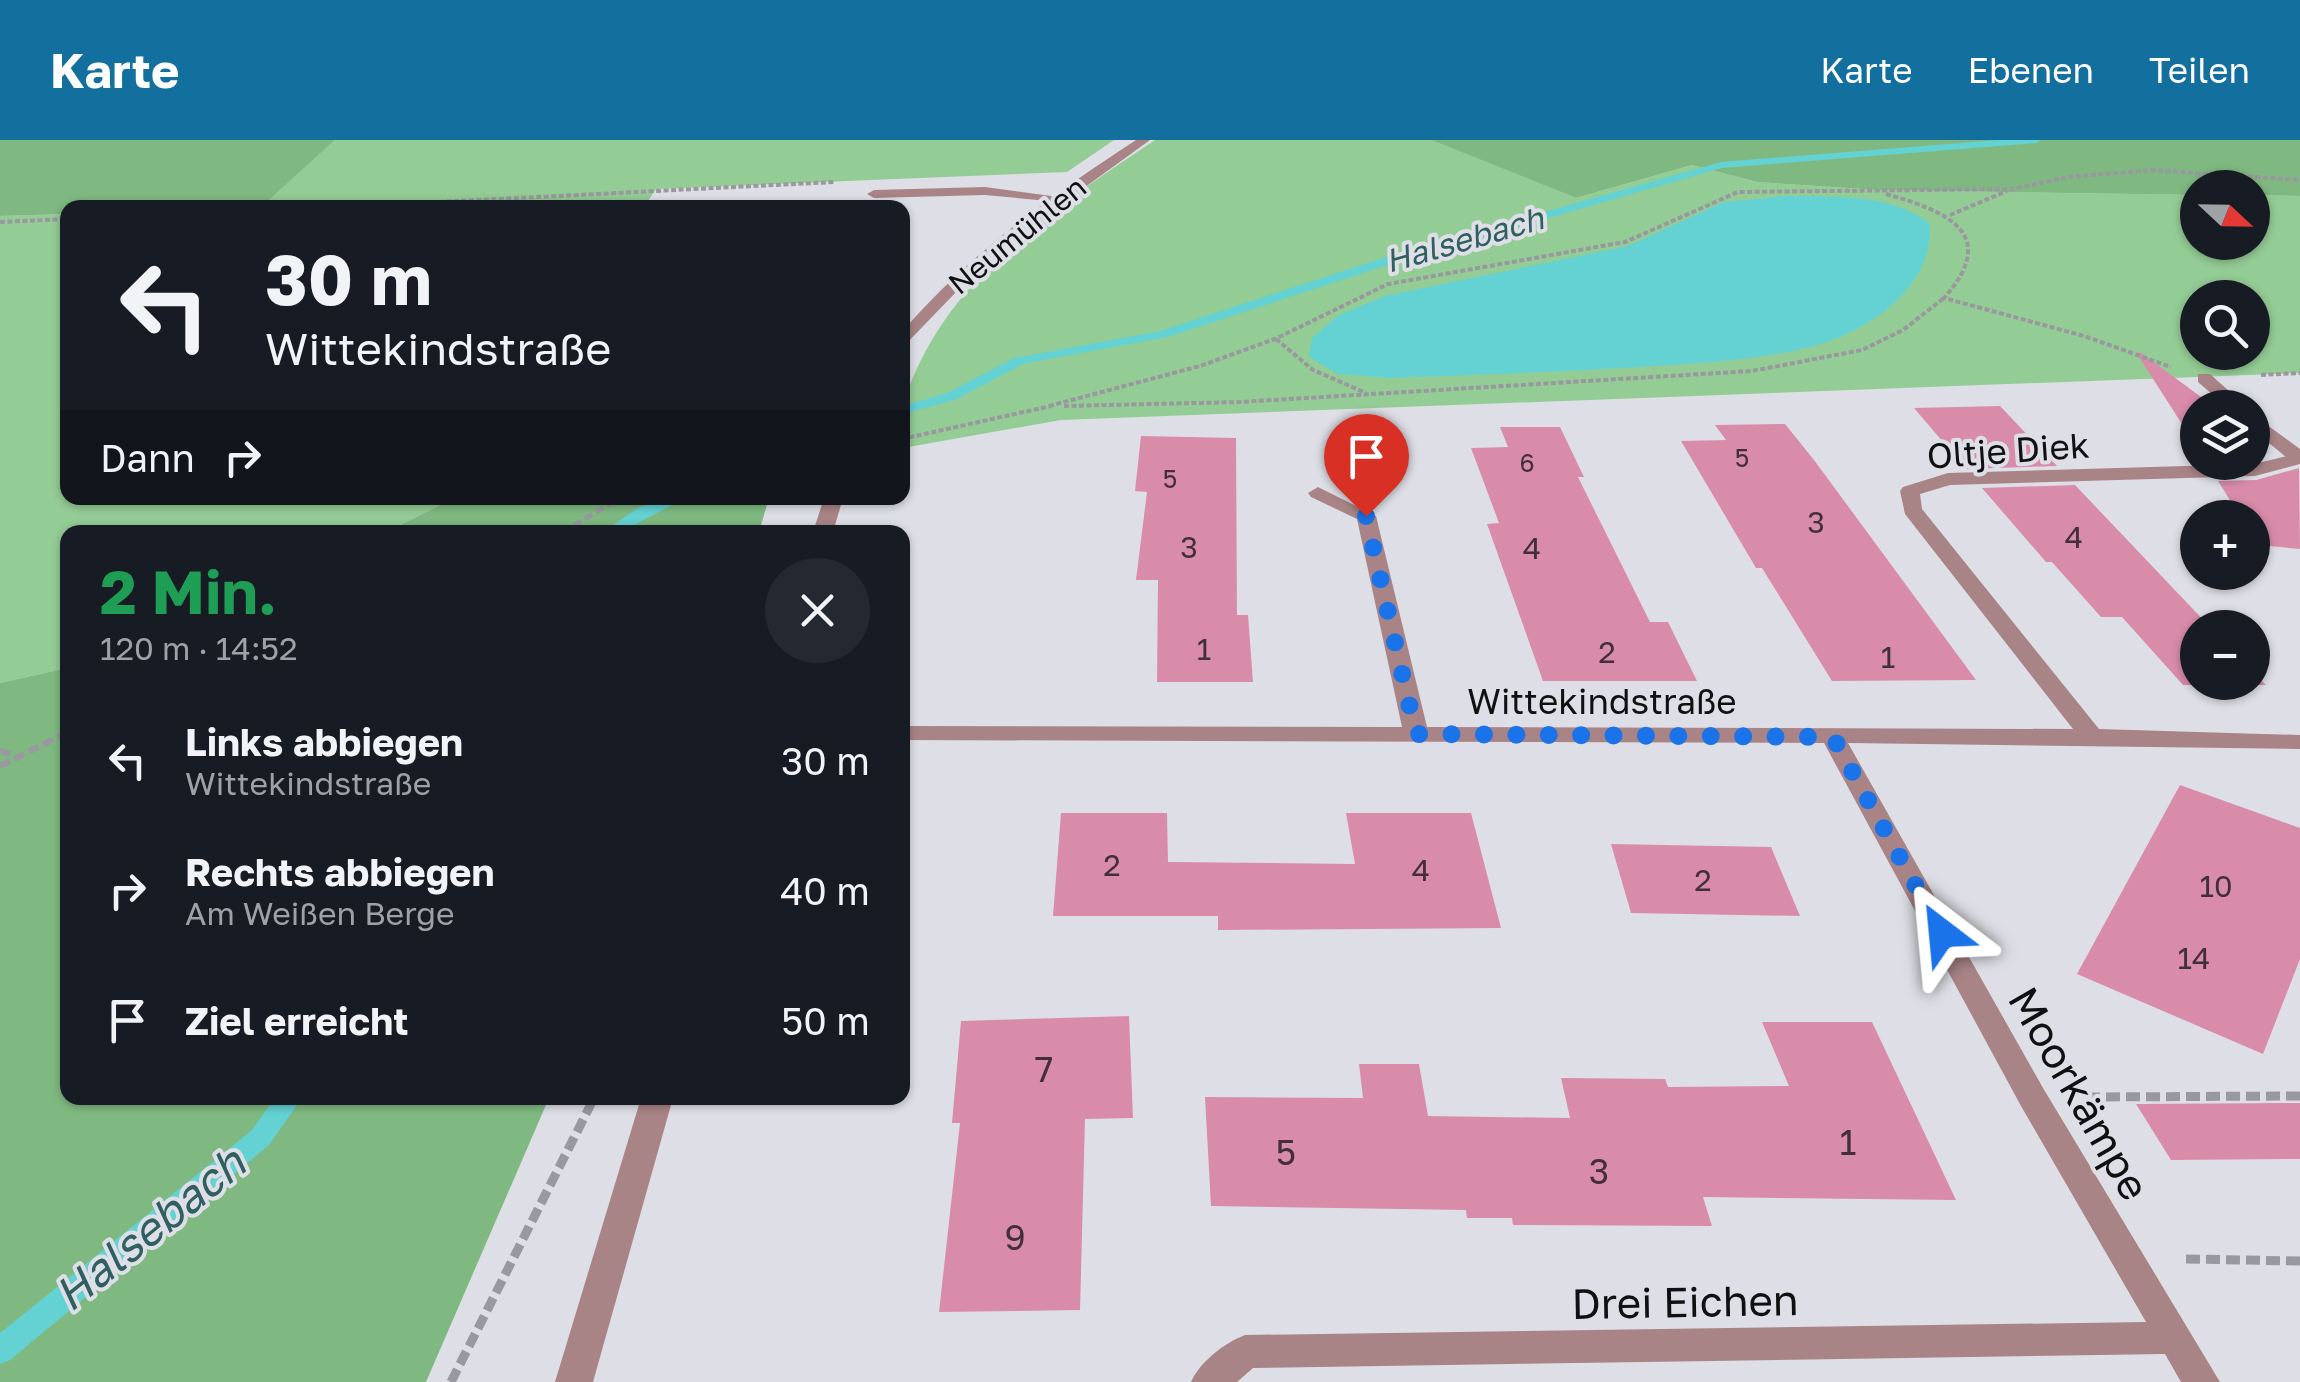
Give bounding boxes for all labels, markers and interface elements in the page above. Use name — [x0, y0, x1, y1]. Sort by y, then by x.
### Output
text: Karte — [50, 41, 179, 99]
text: Karte — [1820, 49, 1913, 91]
text: Ebenen — [1968, 49, 2094, 91]
text: Teilen — [2149, 49, 2250, 91]
street label: Neumühlen — [941, 169, 1093, 301]
north arrow — [2180, 170, 2270, 260]
map controls — [2180, 170, 2270, 700]
water label: Halsebach — [1380, 198, 1549, 280]
text: 30 m — [265, 236, 432, 320]
icon: left — [100, 240, 230, 370]
button: search — [2180, 280, 2270, 370]
text: Wittekindstraße — [265, 321, 611, 375]
button: layers — [2180, 390, 2270, 480]
pin — [1324, 414, 1409, 517]
street label: Oltje Diek — [1925, 423, 2091, 477]
icon: arrive — [1339, 429, 1394, 484]
icon: right — [215, 430, 270, 485]
text: Dann — [100, 435, 195, 480]
house number: 5 — [1735, 442, 1749, 473]
house number: 6 — [1519, 447, 1535, 478]
house number: 5 — [1163, 463, 1177, 494]
button: + — [2180, 500, 2270, 590]
house number: 3 — [1807, 504, 1825, 540]
house number: 4 — [2065, 519, 2083, 555]
house number: 3 — [1180, 529, 1198, 565]
house number: 4 — [1523, 530, 1541, 566]
text: 2 Min. — [100, 555, 277, 627]
button: close — [765, 558, 870, 663]
button: − — [2180, 610, 2270, 700]
text: 120 m · 14:52 — [100, 629, 298, 667]
house number: 1 — [1197, 631, 1211, 667]
house number: 2 — [1598, 634, 1616, 670]
house number: 1 — [1881, 639, 1895, 675]
street label: Wittekindstraße — [1467, 680, 1737, 722]
text: Links abbiegen — [185, 719, 463, 764]
icon: left — [100, 733, 155, 788]
text: 30 m — [781, 738, 870, 783]
text: Wittekindstraße — [185, 764, 431, 802]
house number: 2 — [1103, 847, 1121, 883]
text: Rechts abbiegen — [185, 849, 494, 894]
house number: 4 — [1412, 852, 1430, 888]
house number: 2 — [1694, 862, 1712, 898]
icon: right — [100, 863, 155, 918]
text: 40 m — [780, 868, 870, 913]
house number: 10 — [2199, 868, 2233, 904]
position arrow — [1890, 881, 1994, 985]
text: Am Weißen Berge — [185, 894, 455, 932]
house number: 14 — [2178, 940, 2210, 976]
street label: Moorkämpe — [1999, 978, 2161, 1208]
icon: arrive — [100, 993, 155, 1048]
text: Ziel erreicht — [185, 998, 408, 1043]
text: 50 m — [781, 998, 870, 1043]
house number: 7 — [1035, 1048, 1053, 1090]
house number: 1 — [1840, 1121, 1856, 1163]
house number: 5 — [1276, 1131, 1296, 1173]
water label: Halsebach — [43, 1133, 257, 1321]
house number: 3 — [1589, 1150, 1609, 1192]
house number: 9 — [1004, 1216, 1026, 1258]
street label: Drei Eichen — [1571, 1274, 1799, 1328]

